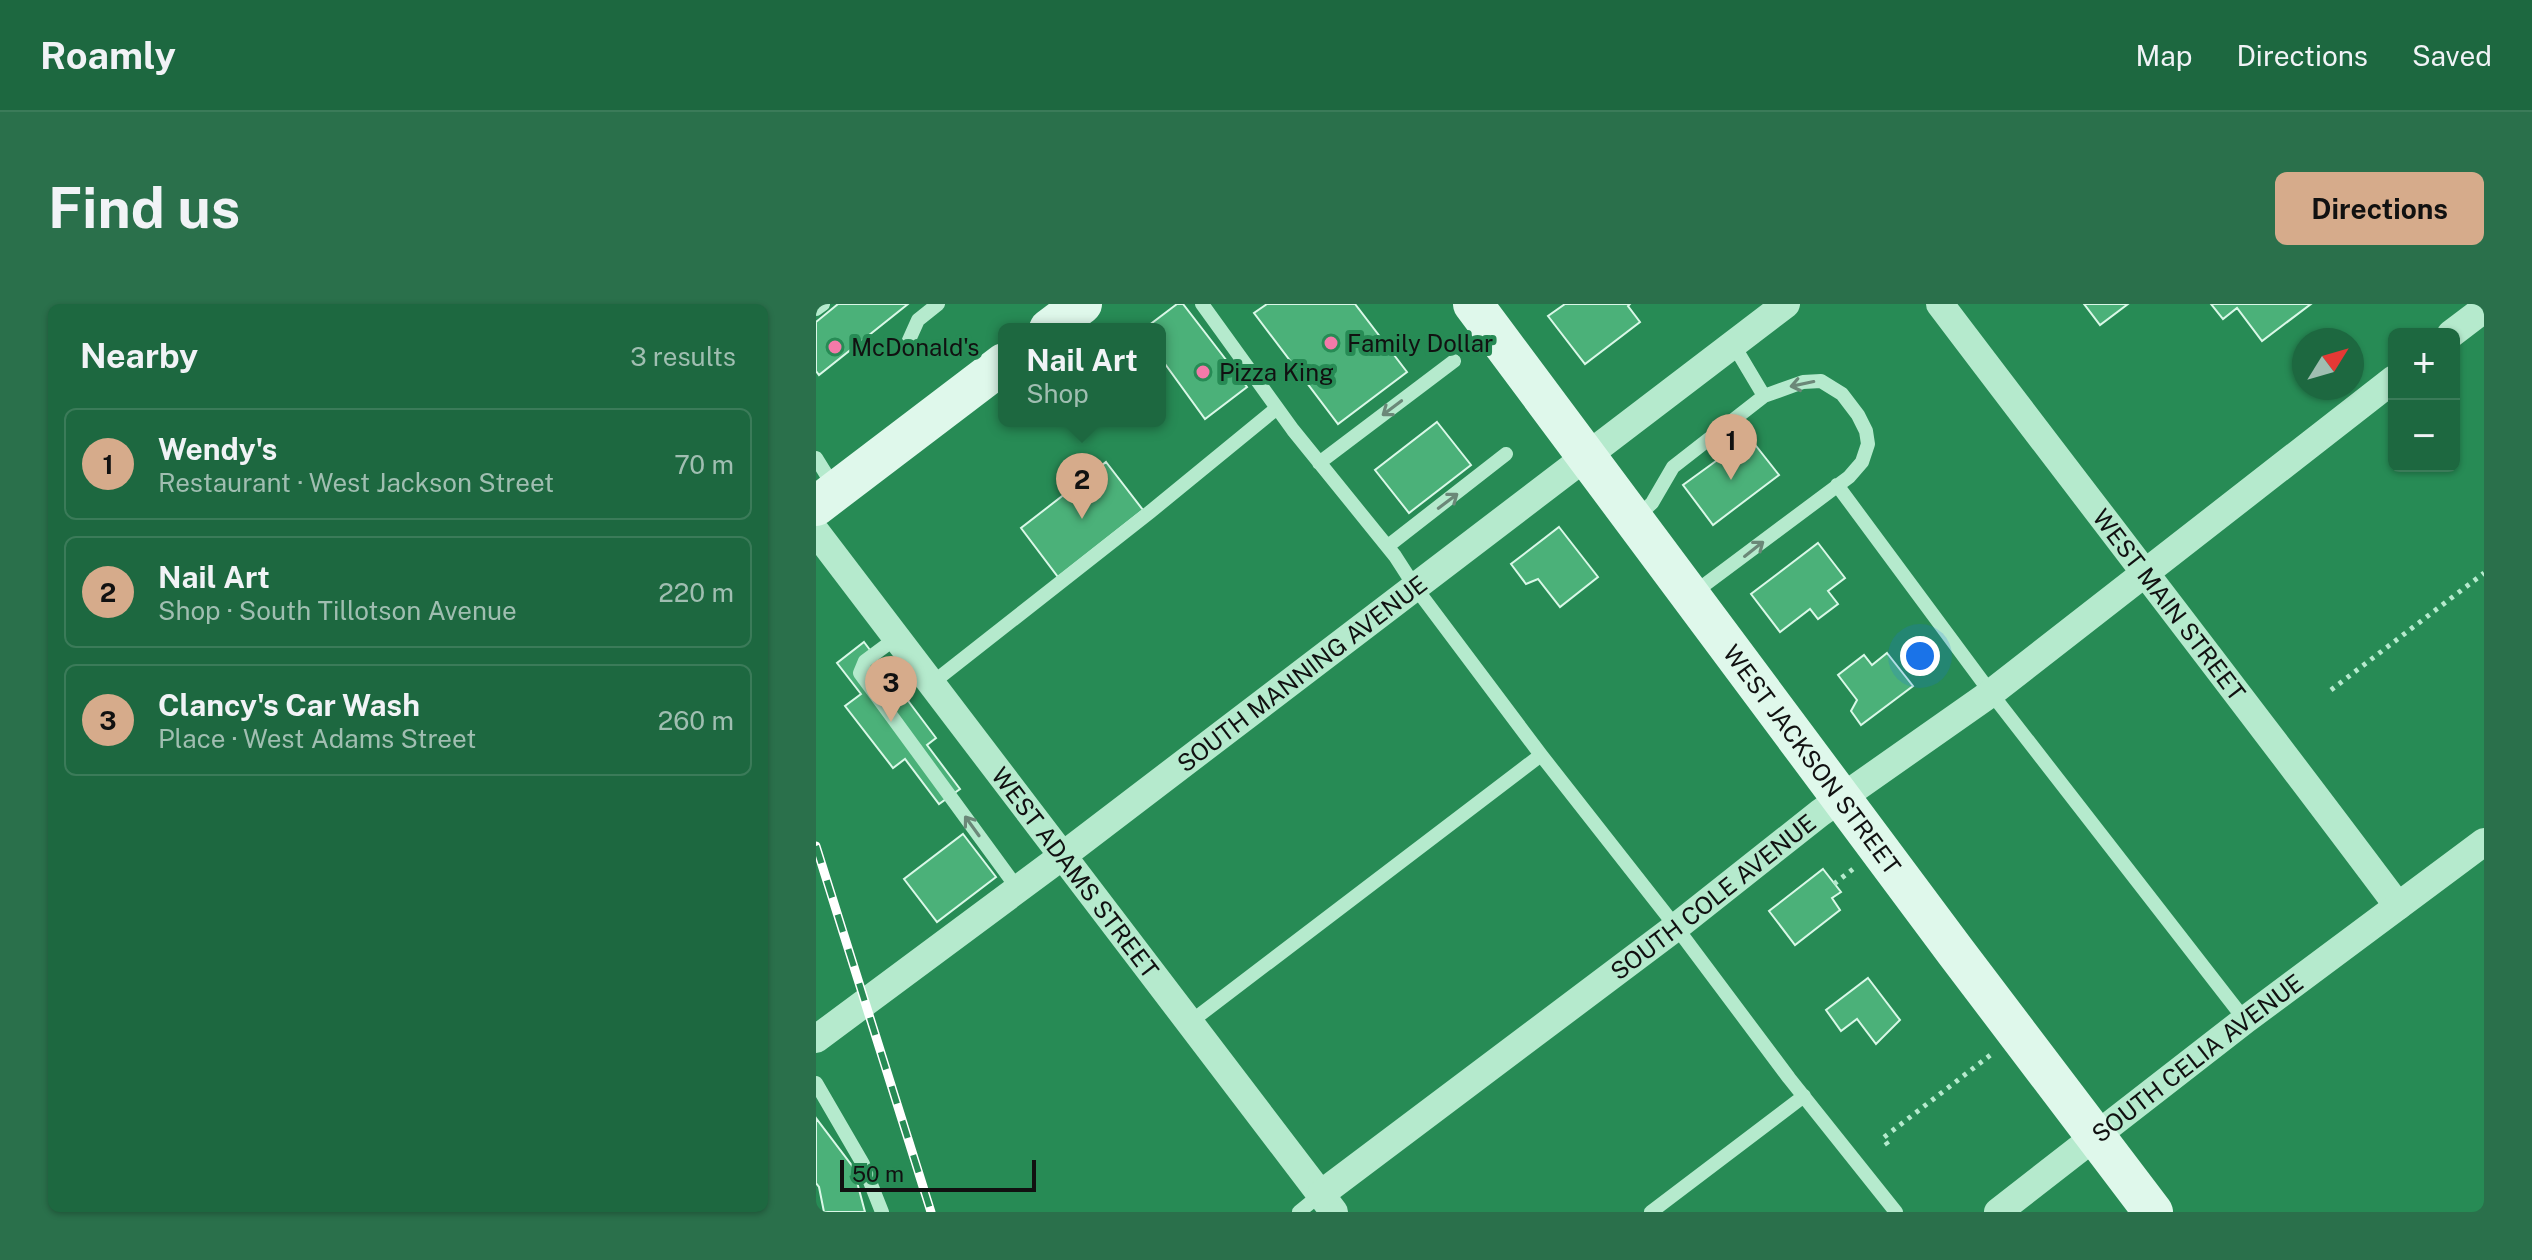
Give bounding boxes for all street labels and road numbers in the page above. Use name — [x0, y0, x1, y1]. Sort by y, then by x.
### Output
street label: WEST MAIN STREET — [2087, 503, 2251, 706]
street label: SOUTH MANNING AVENUE — [1171, 569, 1432, 777]
street label: WEST JACKSON STREET — [1718, 639, 1907, 880]
street label: WEST ADAMS STREET — [986, 761, 1165, 983]
street label: SOUTH COLE AVENUE — [1605, 808, 1821, 985]
street label: SOUTH CELIA AVENUE — [2086, 968, 2308, 1148]

